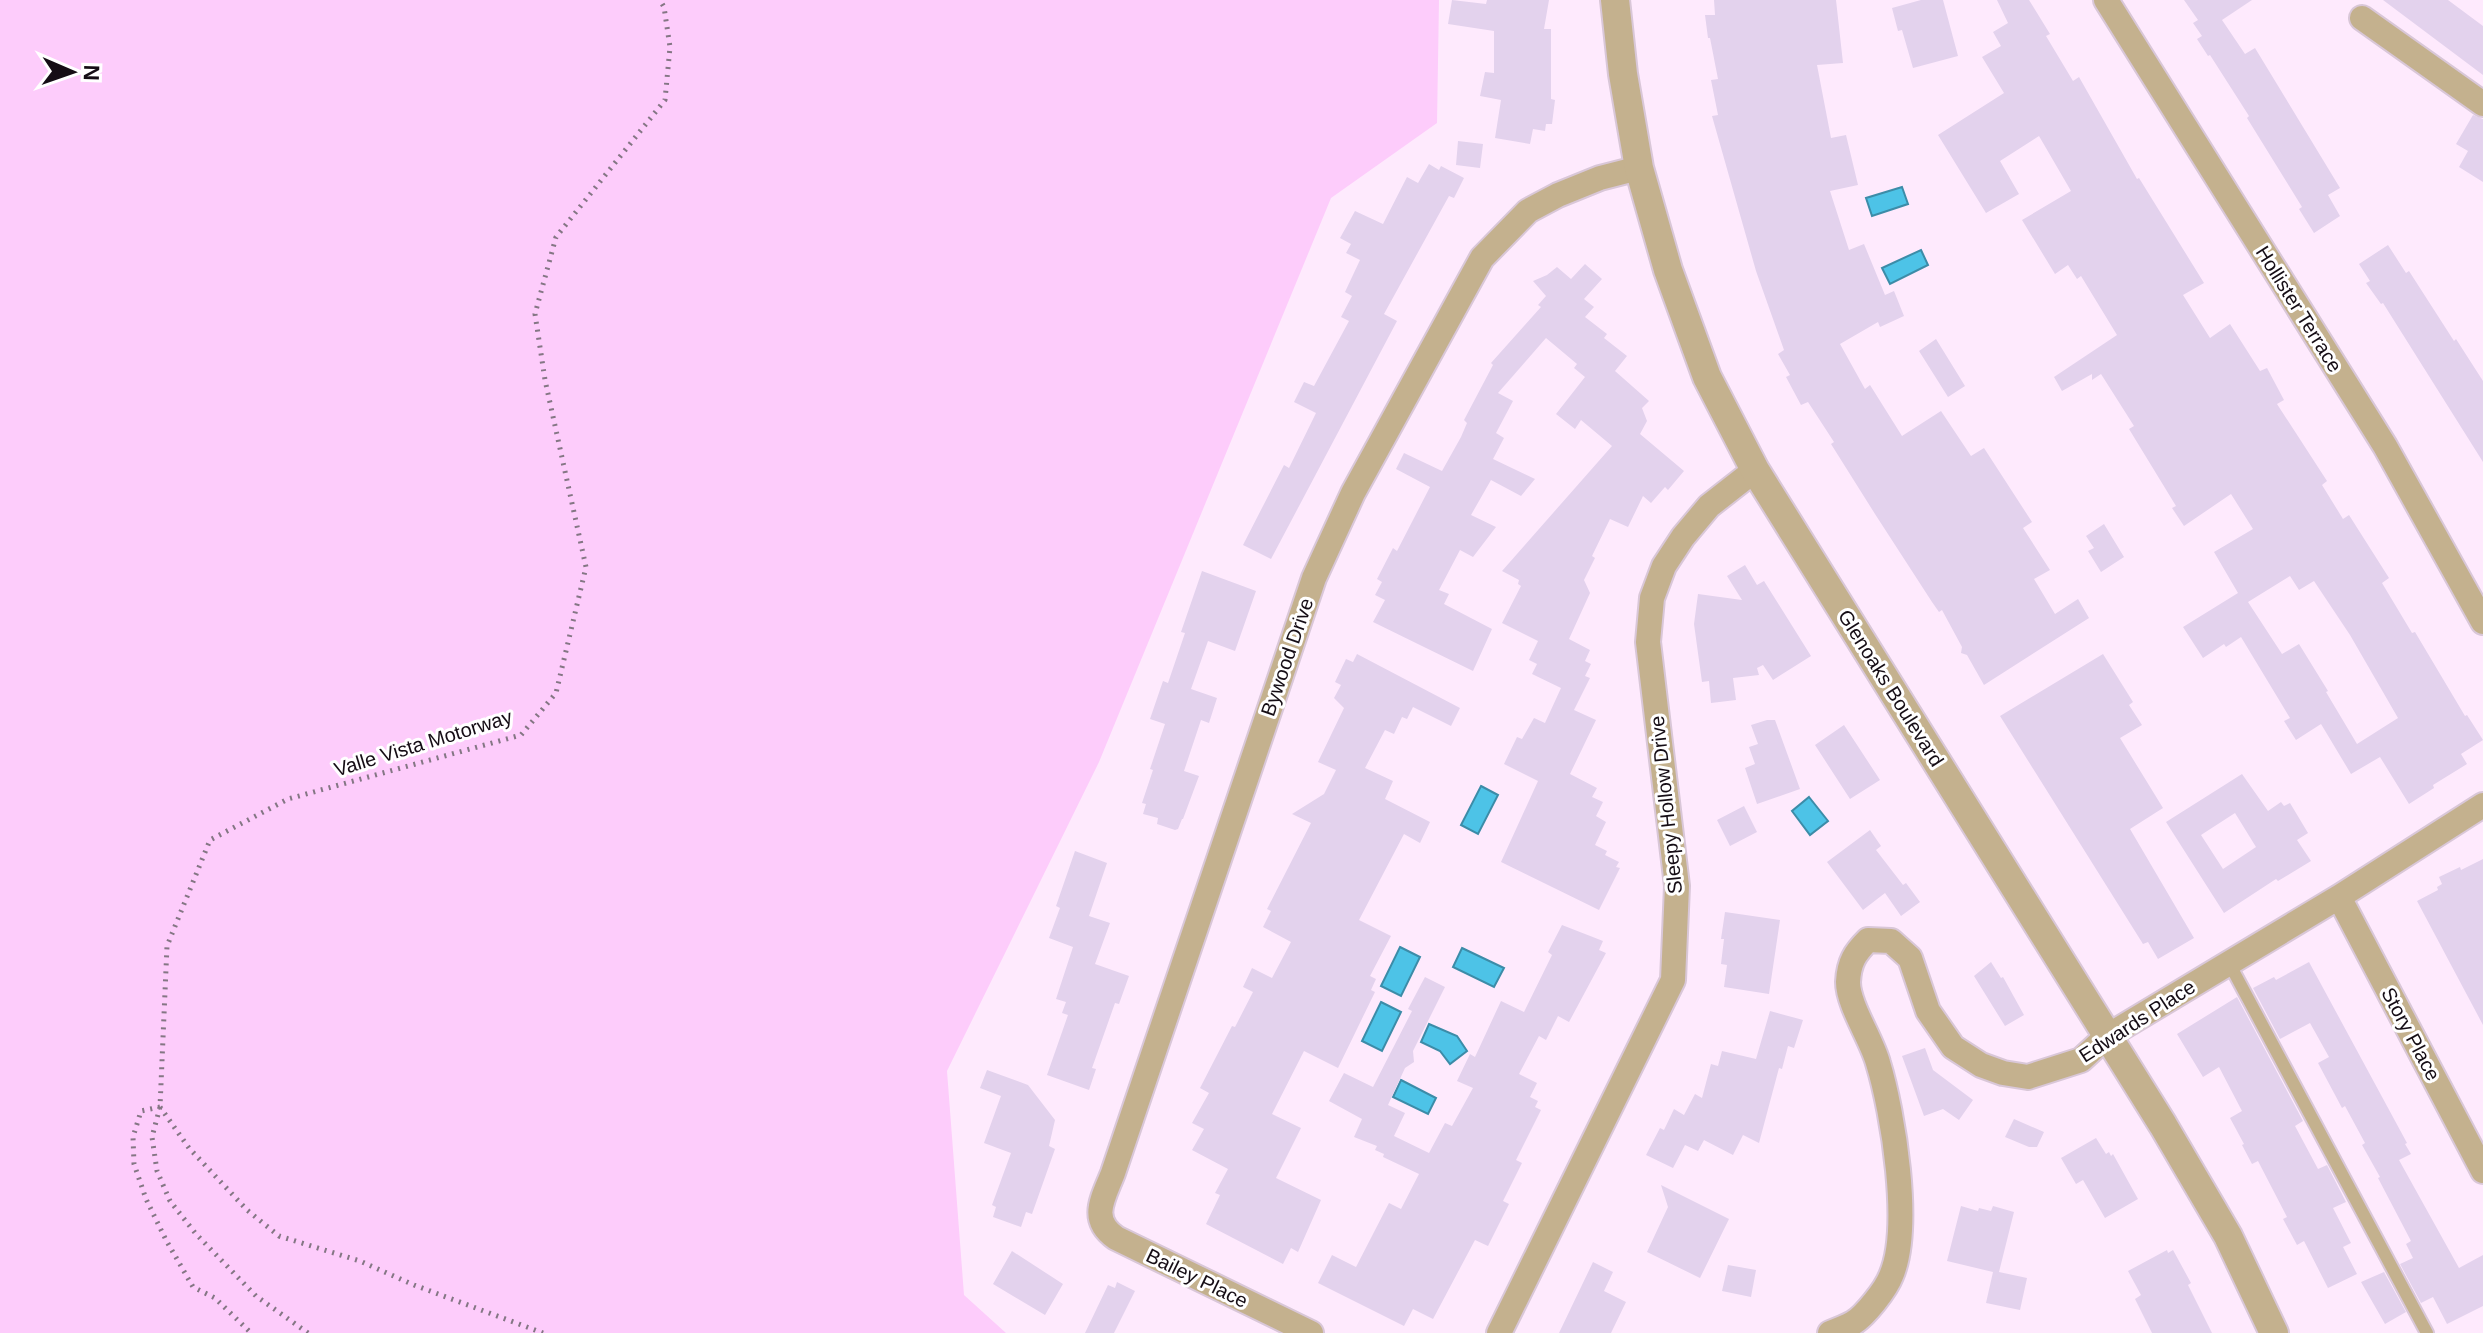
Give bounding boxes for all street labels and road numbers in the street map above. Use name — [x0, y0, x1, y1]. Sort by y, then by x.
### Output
street label: Hollister Terrace — [2251, 242, 2347, 376]
street label: Bywood Drive — [1257, 595, 1317, 719]
street label: Glenoaks Boulevard — [1834, 606, 1948, 770]
street label: Valle Vista Motorway — [331, 705, 515, 781]
street label: Sleepy Hollow Drive — [1646, 715, 1686, 895]
street label: Edwards Place — [2075, 975, 2199, 1067]
street label: Story Place — [2377, 984, 2445, 1084]
street label: Bailey Place — [1143, 1244, 1251, 1312]

